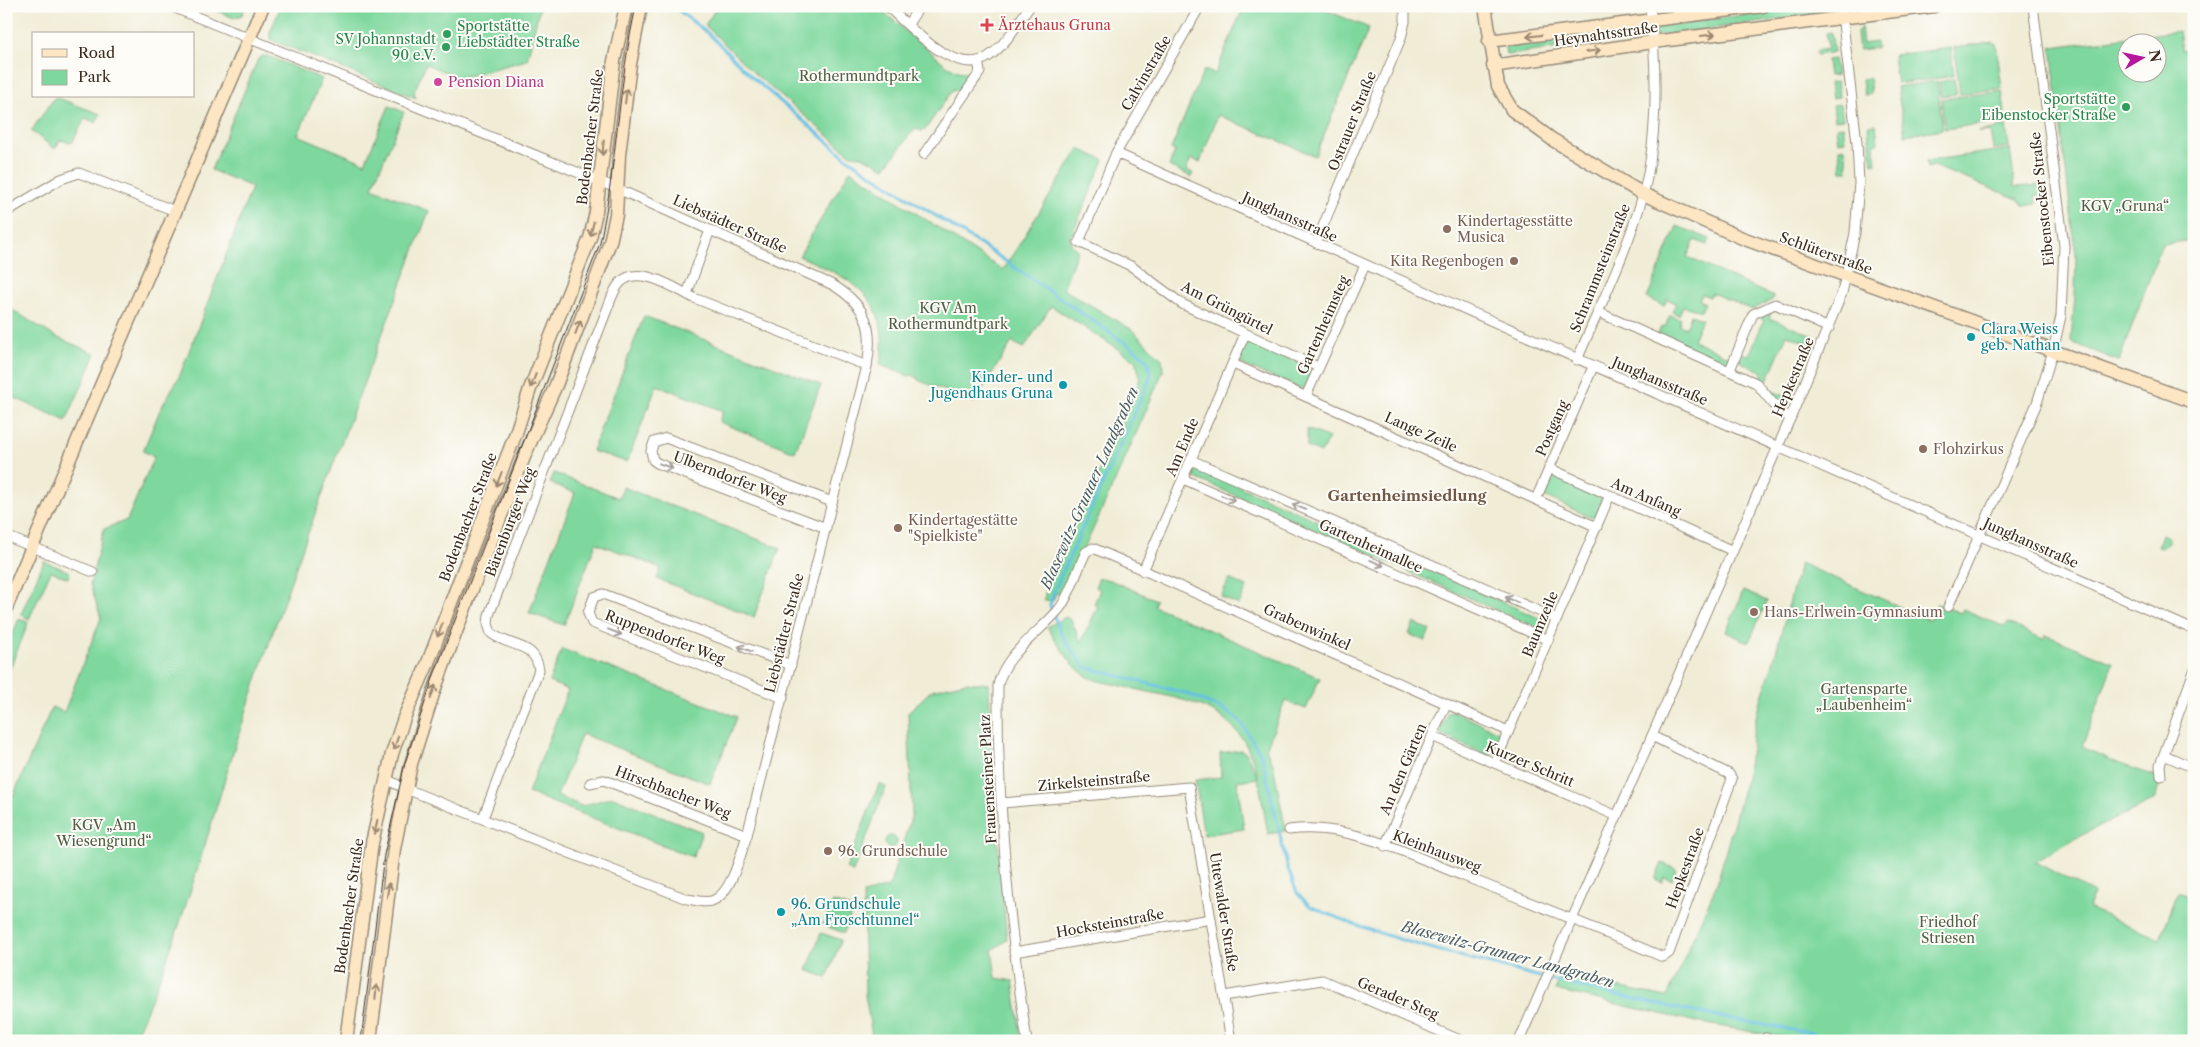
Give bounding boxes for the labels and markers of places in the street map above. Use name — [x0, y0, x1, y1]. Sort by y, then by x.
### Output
place label: Ärztehaus Gruna — [997, 16, 1111, 34]
place label: Sportstätte Liebstädter Straße — [457, 17, 580, 51]
marker: Ärztehaus Gruna — [980, 18, 994, 32]
marker: Sportstätte Liebstädter Straße — [441, 28, 453, 40]
place label: SV Johannstadt 90 e.V. — [335, 30, 436, 64]
marker: SV Johannstadt 90 e.V. — [440, 41, 452, 53]
place label: Pension Diana — [448, 73, 545, 91]
marker: Pension Diana — [432, 76, 444, 88]
place label: Sportstätte Eibenstocker Straße — [1981, 90, 2116, 124]
marker: Sportstätte Eibenstocker Straße — [2120, 101, 2132, 113]
place label: Kindertagesstätte Musica — [1457, 212, 1573, 246]
marker: Kindertagesstätte Musica — [1441, 223, 1453, 235]
place label: Kita Regenbogen — [1390, 252, 1504, 270]
marker: Kita Regenbogen — [1508, 255, 1520, 267]
place label: Clara Weiss geb. Nathan — [1981, 320, 2061, 354]
marker: Clara Weiss geb. Nathan — [1965, 331, 1977, 343]
place label: Kinder- und Jugendhaus Gruna — [929, 368, 1054, 402]
marker: Kinder- und Jugendhaus Gruna — [1057, 379, 1069, 391]
place label: Flohzirkus — [1933, 440, 2004, 458]
marker: Flohzirkus — [1917, 443, 1929, 455]
place label: Kindertagestätte "Spielkiste" — [908, 511, 1018, 545]
marker: Kindertagestätte "Spielkiste" — [892, 522, 904, 534]
place label: Hans-Erlwein-Gymnasium — [1764, 603, 1943, 621]
marker: Hans-Erlwein-Gymnasium — [1748, 606, 1760, 618]
place label: 96. Grundschule — [838, 842, 948, 860]
marker: 96. Grundschule — [822, 845, 834, 857]
place label: 96. Grundschule „Am Froschtunnel“ — [791, 895, 919, 929]
marker: 96. Grundschule „Am Froschtunnel“ — [775, 906, 787, 918]

